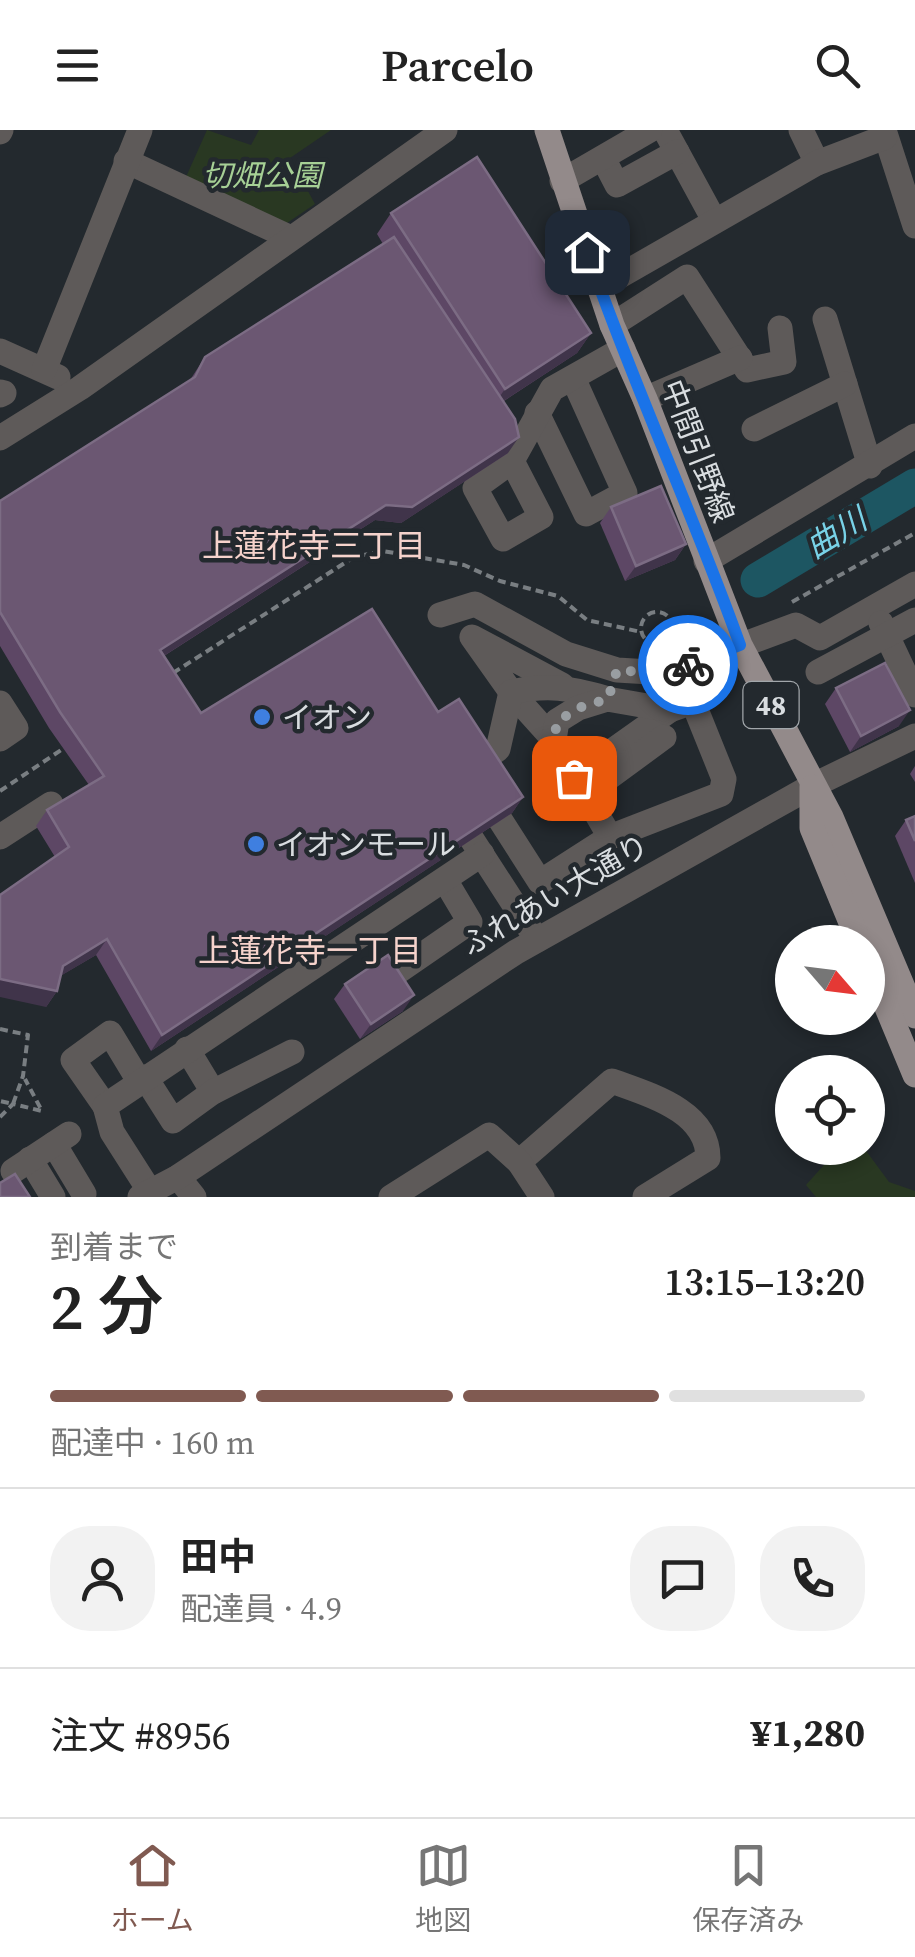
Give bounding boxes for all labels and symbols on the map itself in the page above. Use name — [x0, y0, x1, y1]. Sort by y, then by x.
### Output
park label: 切畑公園 — [202, 155, 326, 196]
pin — [545, 210, 630, 295]
street label: 中間引野線 — [652, 374, 744, 528]
water label: 曲川 — [797, 496, 877, 568]
district label: 上蓮花寺三丁目 — [202, 524, 426, 568]
courier — [638, 615, 738, 715]
road number: 48 — [744, 682, 798, 728]
place label: イオン — [282, 697, 372, 738]
marker: イオン — [251, 706, 273, 728]
pin — [532, 736, 617, 821]
place label: イオンモール — [276, 824, 456, 865]
street label: ふれあい大通り — [454, 825, 656, 965]
marker: イオンモール — [245, 833, 267, 855]
north arrow — [775, 925, 885, 1035]
district label: 上蓮花寺一丁目 — [198, 929, 422, 973]

